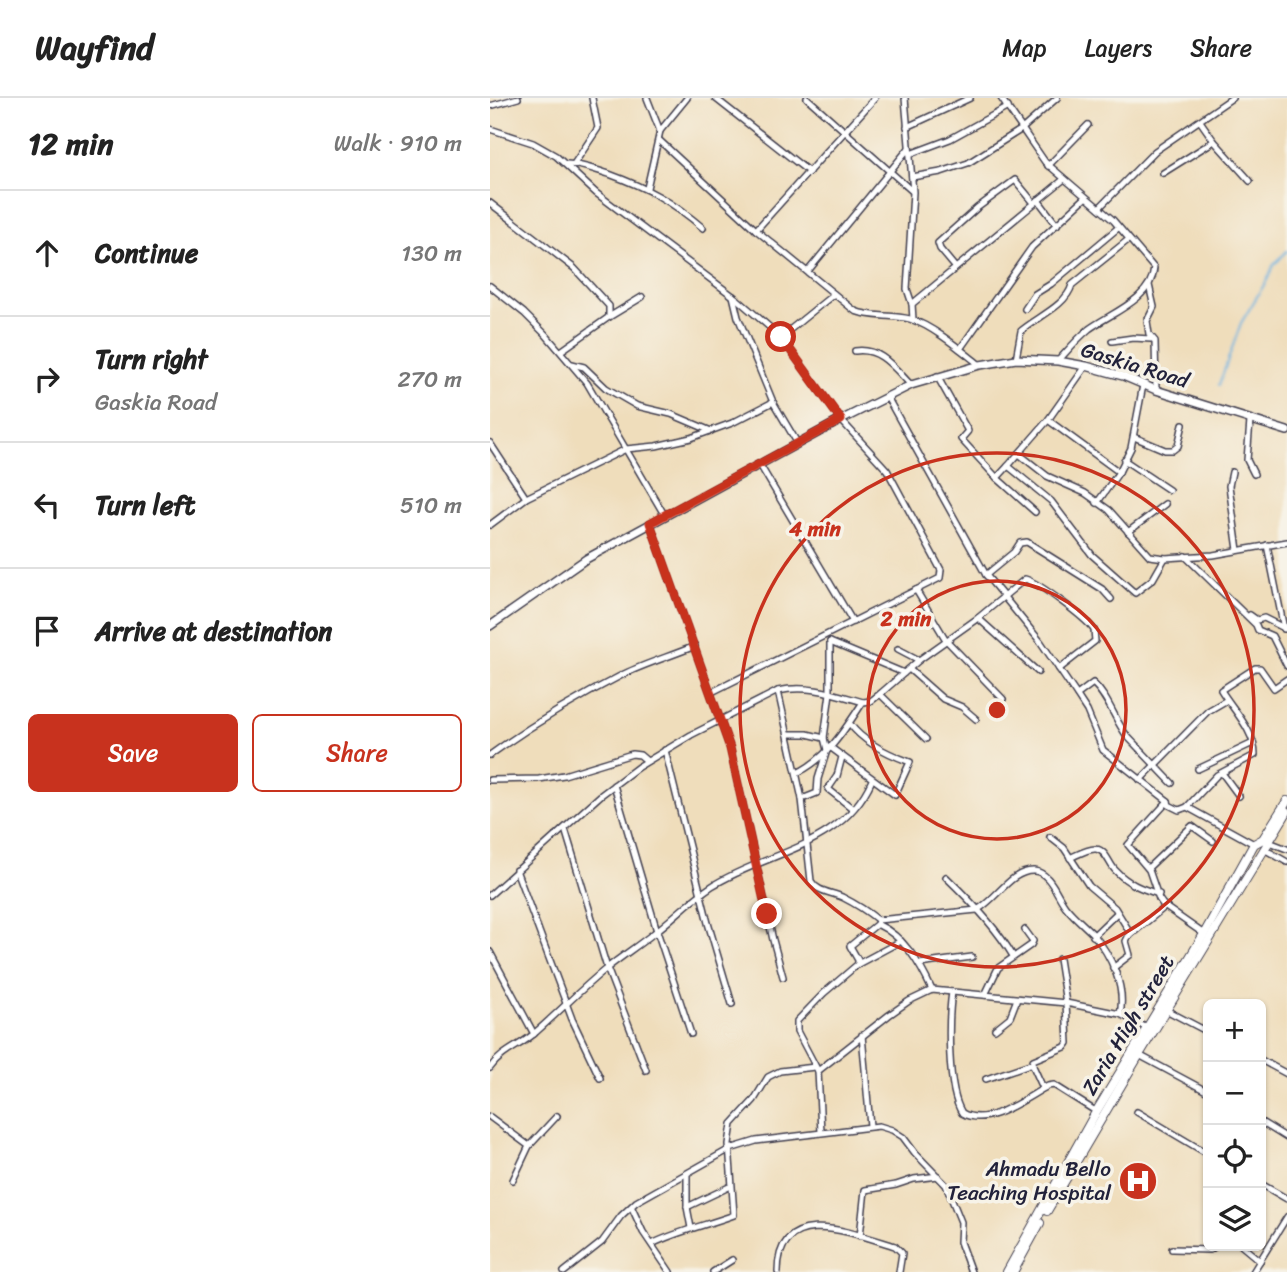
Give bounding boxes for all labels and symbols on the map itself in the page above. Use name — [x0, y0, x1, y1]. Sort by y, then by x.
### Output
route start — [765, 321, 796, 352]
street label: Gaskia Road — [1076, 331, 1196, 400]
text: 4 min — [788, 510, 842, 548]
text: 2 min — [880, 600, 932, 638]
centre of rings — [985, 698, 1009, 722]
route end — [751, 898, 782, 929]
street label: Zaria High street — [1071, 947, 1185, 1103]
place label: Ahmadu Bello Teaching Hospital — [947, 1150, 1112, 1212]
hospital icon: Ahmadu Bello Teaching Hospital — [1117, 1160, 1159, 1202]

